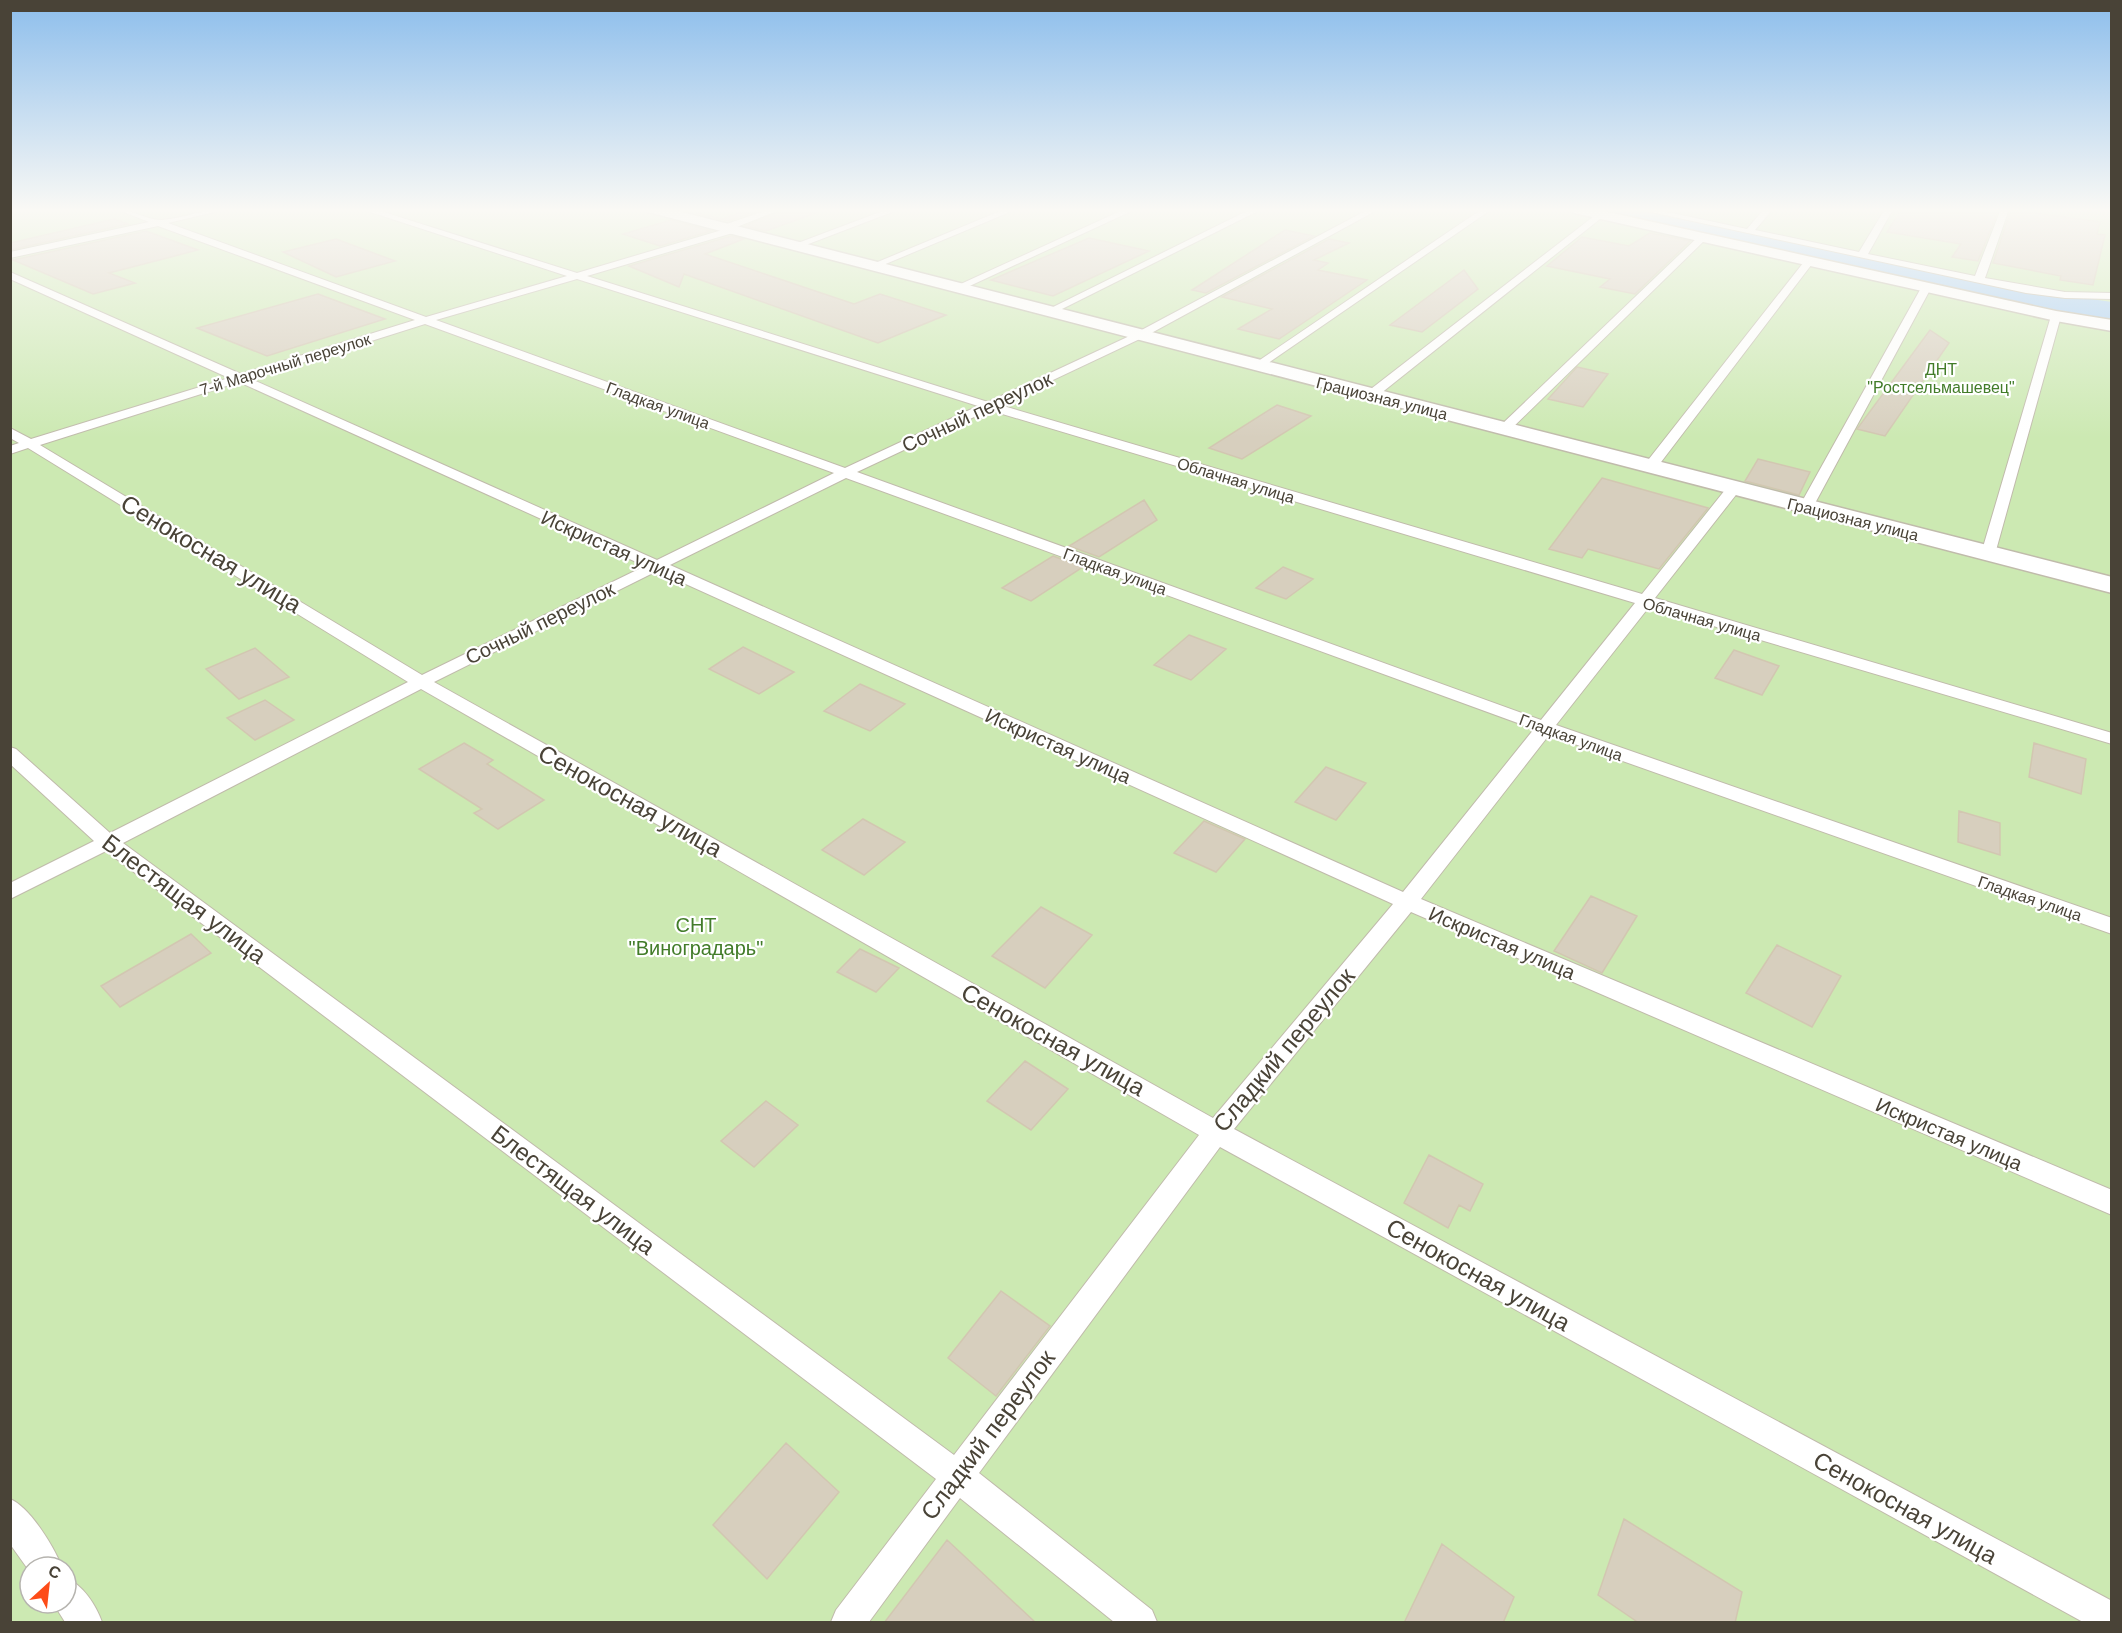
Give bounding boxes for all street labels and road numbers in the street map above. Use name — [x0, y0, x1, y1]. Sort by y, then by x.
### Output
street label: 7-й Марочный переулок — [198, 330, 374, 399]
street label: Сочный переулок — [898, 367, 1056, 456]
street label: Грациозная улица — [1315, 374, 1449, 423]
street label: Гладкая улица — [604, 379, 712, 432]
street label: Облачная улица — [1175, 455, 1297, 506]
street label: Сенокосная улица — [116, 489, 307, 618]
street label: Грациозная улица — [1786, 495, 1920, 544]
street label: Искристая улица — [538, 506, 691, 590]
street label: Гладкая улица — [1061, 545, 1169, 598]
street label: Сочный переулок — [462, 577, 618, 669]
street label: Облачная улица — [1641, 595, 1763, 644]
street label: Искристая улица — [982, 704, 1135, 788]
street label: Гладкая улица — [1517, 711, 1625, 764]
street label: Сенокосная улица — [534, 739, 727, 863]
street label: Блестящая улица — [97, 828, 272, 969]
street label: Гладкая улица — [1976, 873, 2084, 924]
street label: Искристая улица — [1426, 902, 1579, 984]
street label: Сладкий переулок — [1207, 962, 1360, 1137]
street label: Сенокосная улица — [957, 978, 1150, 1102]
street label: Искристая улица — [1873, 1093, 2026, 1175]
street label: Блестящая улица — [486, 1119, 661, 1260]
street label: Сенокосная улица — [1382, 1213, 1575, 1337]
street label: Сладкий переулок — [915, 1344, 1060, 1525]
street label: Сенокосная улица — [1809, 1446, 2002, 1570]

